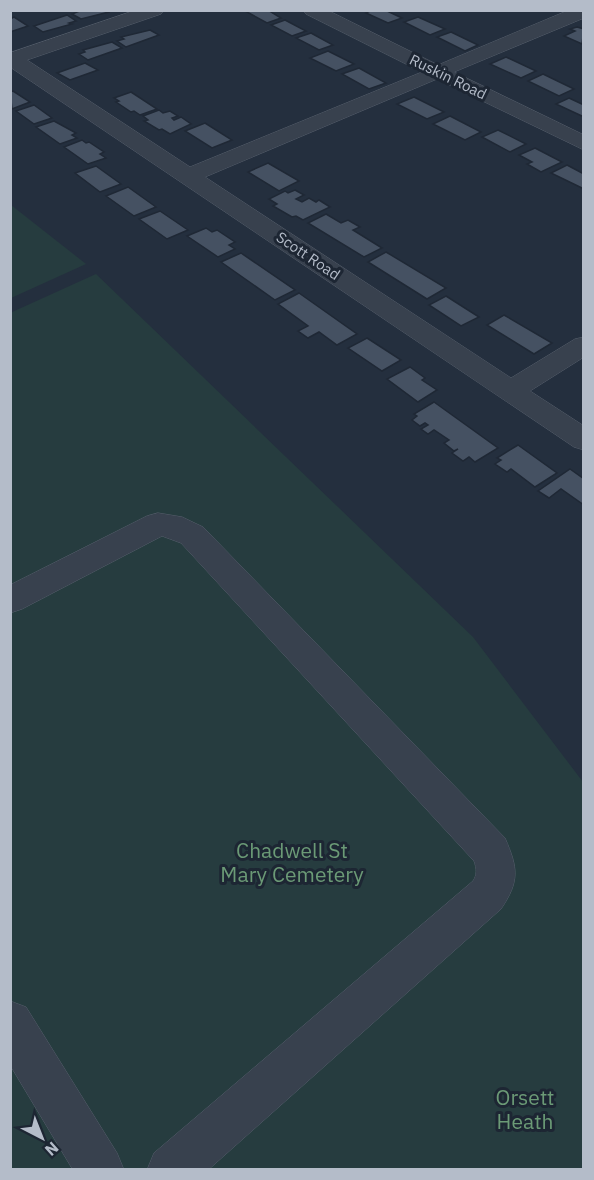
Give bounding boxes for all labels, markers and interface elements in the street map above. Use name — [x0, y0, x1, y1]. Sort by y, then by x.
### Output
street label: Ruskin Road — [406, 50, 490, 103]
street label: Scott Road — [273, 227, 344, 284]
park label: Chadwell St Mary Cemetery — [220, 836, 364, 888]
park label: Orsett Heath — [496, 1083, 554, 1135]
north arrow — [12, 1108, 72, 1168]
text: N — [41, 1138, 63, 1160]

